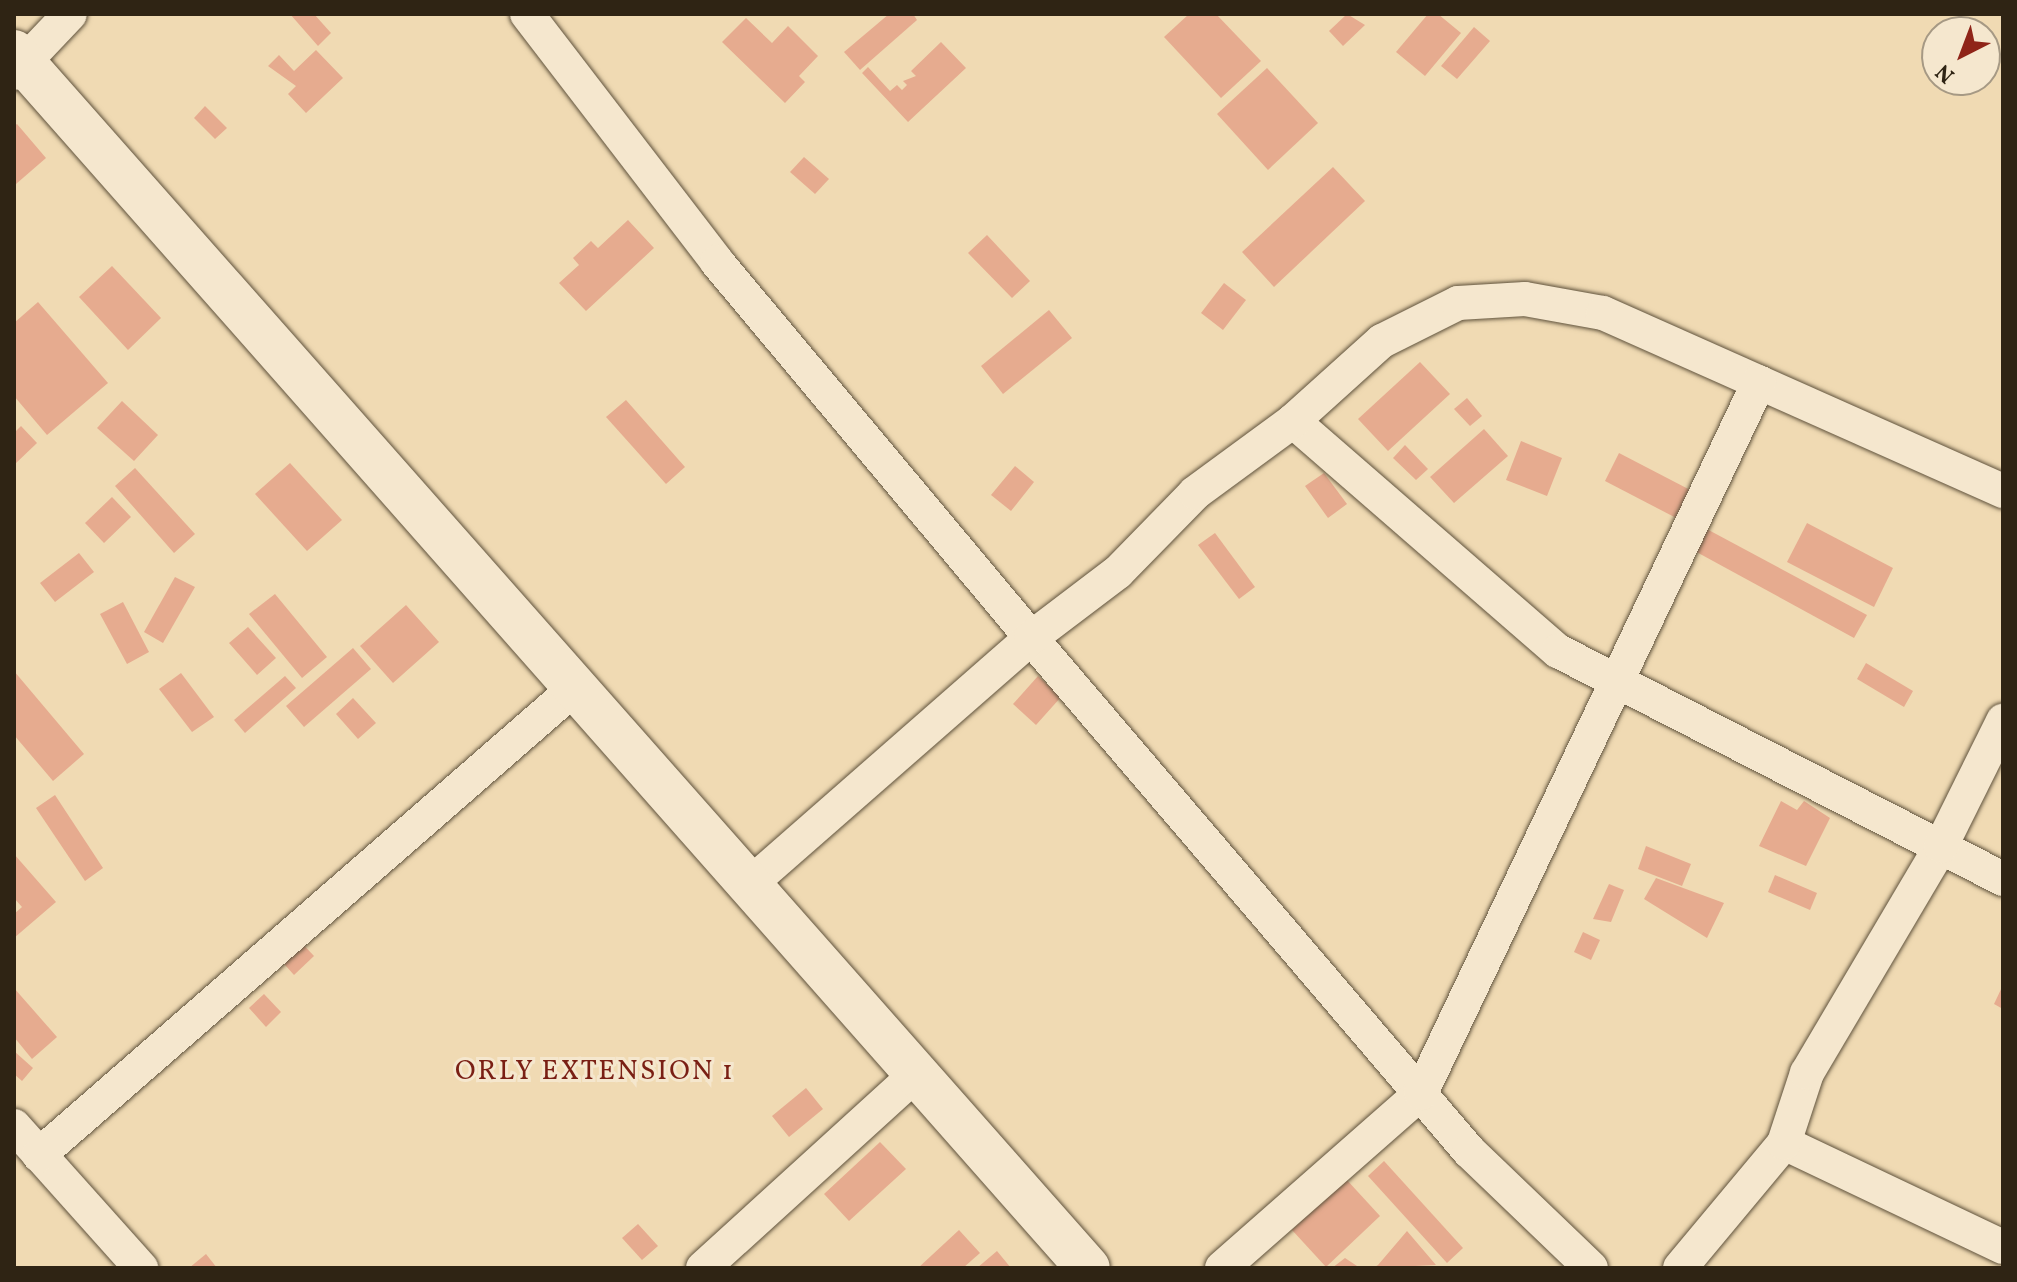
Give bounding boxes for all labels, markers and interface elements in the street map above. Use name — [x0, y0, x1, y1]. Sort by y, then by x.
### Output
north arrow — [1921, 16, 2001, 96]
text: N — [1930, 56, 1962, 90]
district label: ORLY EXTENSION 1 — [455, 1055, 735, 1089]

